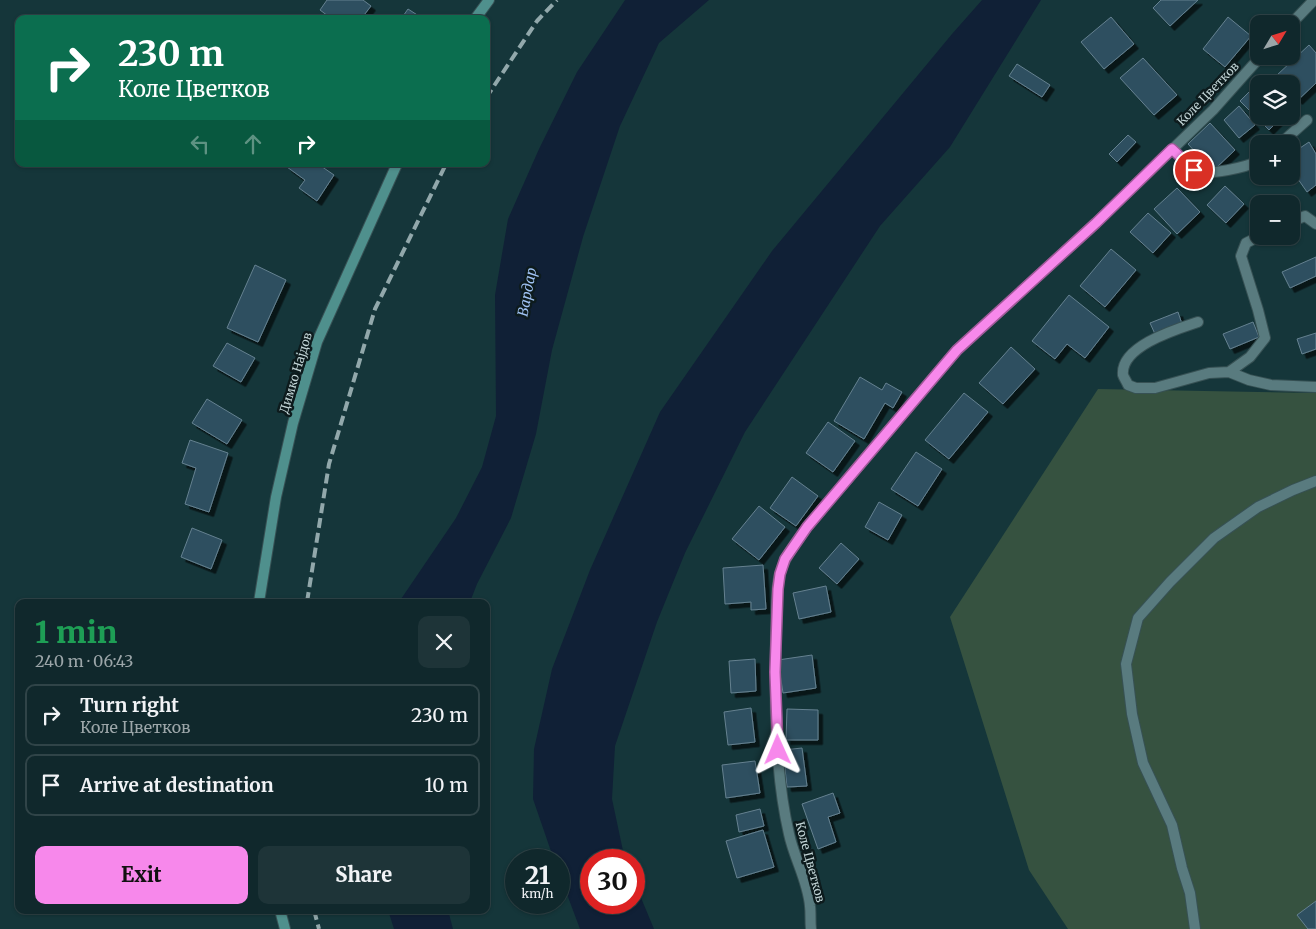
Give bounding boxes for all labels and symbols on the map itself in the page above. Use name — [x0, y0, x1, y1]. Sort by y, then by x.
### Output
north arrow — [1250, 15, 1300, 65]
street label: Коле Цветков — [1174, 59, 1242, 129]
pin — [1173, 149, 1215, 191]
water label: Вардар — [513, 266, 541, 318]
street label: Димко Најдов — [276, 330, 315, 415]
position arrow — [751, 723, 803, 775]
street label: Коле Цветков — [793, 820, 828, 904]
speed limit sign: 30 — [580, 849, 645, 914]

